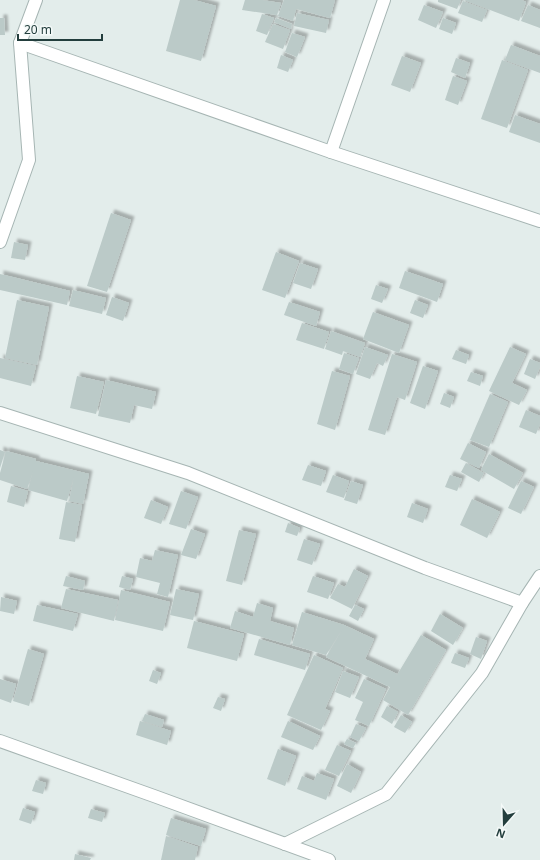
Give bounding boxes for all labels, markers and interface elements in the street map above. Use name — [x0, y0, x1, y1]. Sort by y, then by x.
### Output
scale bar — [18, 16, 102, 42]
text: 20 m — [24, 21, 52, 38]
north arrow — [484, 804, 524, 844]
text: N — [494, 825, 507, 842]

